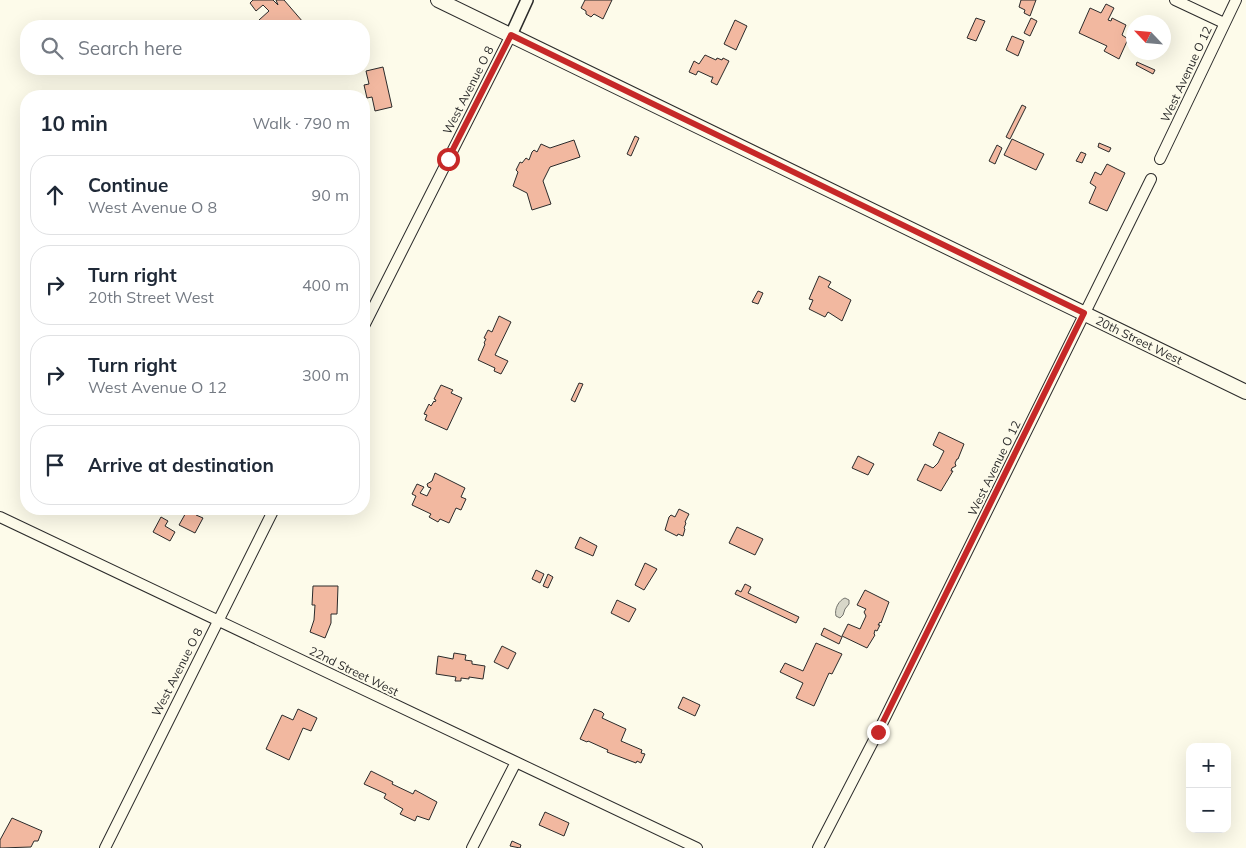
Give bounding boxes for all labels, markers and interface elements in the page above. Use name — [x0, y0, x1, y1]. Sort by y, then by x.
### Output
north arrow — [1126, 15, 1171, 60]
search box — [20, 20, 370, 75]
street label: West Avenue O 12 — [1157, 24, 1215, 124]
icon: search — [38, 34, 66, 62]
text: Search here — [78, 36, 182, 60]
street label: West Avenue O 8 — [439, 43, 497, 137]
text: 10 min — [40, 110, 108, 136]
text: Walk · 790 m — [252, 113, 350, 133]
route start — [437, 148, 460, 171]
text: Continue — [88, 173, 168, 197]
icon: ahead — [41, 181, 69, 209]
text: 90 m — [312, 185, 349, 205]
text: West Avenue O 8 — [88, 197, 217, 217]
text: Turn right — [88, 263, 177, 287]
icon: right — [41, 271, 69, 299]
text: 400 m — [302, 275, 349, 295]
text: 20th Street West — [88, 287, 214, 307]
street label: 20th Street West — [1093, 313, 1185, 367]
text: Turn right — [88, 353, 177, 377]
icon: right — [41, 361, 69, 389]
text: 300 m — [302, 365, 349, 385]
text: West Avenue O 12 — [88, 377, 227, 397]
street label: West Avenue O 12 — [964, 418, 1024, 518]
icon: arrive — [41, 451, 69, 479]
text: Arrive at destination — [88, 453, 274, 477]
street label: West Avenue O 8 — [148, 625, 206, 719]
street label: 22nd Street West — [307, 643, 401, 699]
route end — [867, 721, 890, 744]
map controls — [1186, 743, 1231, 833]
button: + — [1186, 743, 1231, 788]
button: − — [1186, 788, 1231, 833]

